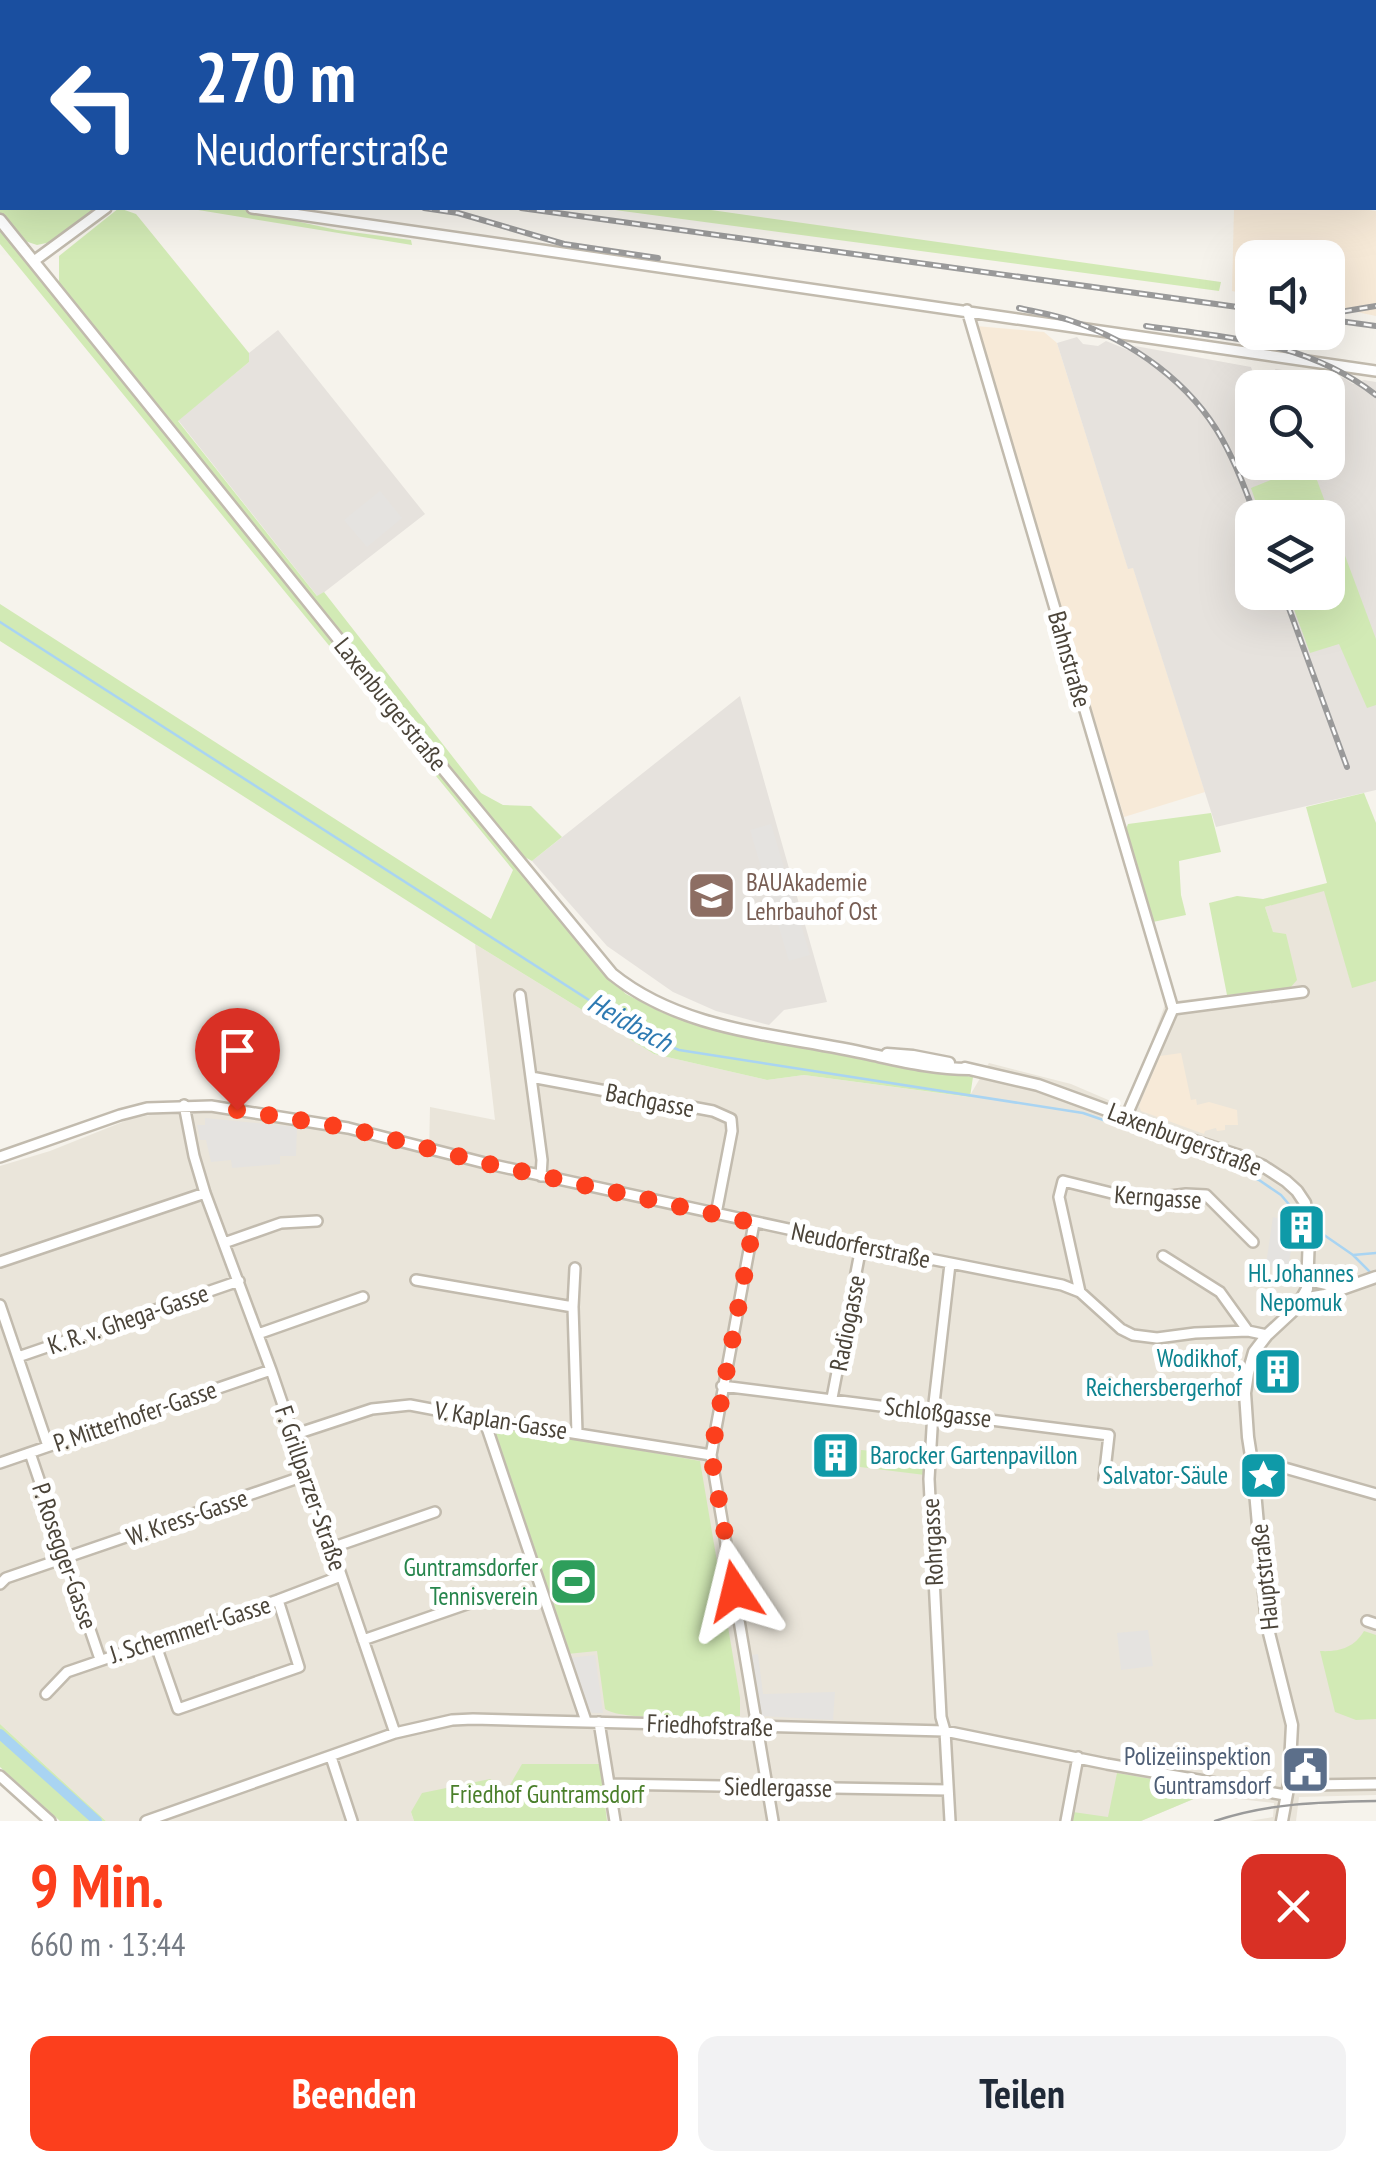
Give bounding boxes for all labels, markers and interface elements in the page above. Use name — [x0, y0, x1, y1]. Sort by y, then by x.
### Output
text: 270 m — [195, 31, 356, 121]
icon: left — [30, 40, 160, 170]
text: Neudorferstraße — [195, 119, 449, 177]
map controls — [1235, 240, 1345, 610]
button: sound — [1235, 240, 1345, 350]
button: search — [1235, 370, 1345, 480]
button: layers — [1235, 500, 1345, 610]
street label: Bahnstraße — [1041, 607, 1099, 711]
street label: Laxenburgerstraße — [327, 631, 455, 777]
place label: BAUAkademie Lehrbauhof Ost — [746, 866, 878, 927]
school or university icon: BAUAkademie Lehrbauhof Ost — [685, 870, 737, 922]
water label: Heidbach — [582, 983, 680, 1060]
pin — [195, 1008, 280, 1111]
icon: arrive — [210, 1023, 265, 1078]
street label: Bachgasse — [603, 1076, 697, 1124]
street label: Laxenburgerstraße — [1103, 1095, 1267, 1183]
street label: Kerngasse — [1113, 1178, 1203, 1216]
building icon: Hl. Johannes Nepomuk — [1275, 1201, 1327, 1253]
street label: Neudorferstraße — [789, 1215, 933, 1275]
place label: Hl. Johannes Nepomuk — [1248, 1257, 1354, 1318]
street label: Radiogasse — [822, 1272, 872, 1374]
street label: K. R. v. Ghega-Gasse — [43, 1277, 213, 1361]
place label: Wodikhof, Reichersbergerhof — [1086, 1342, 1244, 1403]
building icon: Wodikhof, Reichersbergerhof — [1251, 1346, 1303, 1398]
street label: P. Mitterhofer-Gasse — [49, 1373, 221, 1459]
street label: Schloßgasse — [883, 1390, 993, 1434]
street label: V. Kaplan-Gasse — [431, 1394, 570, 1446]
street label: F. Grillparzer-Straße — [268, 1401, 354, 1575]
building icon: Barocker Gartenpavillon — [809, 1429, 861, 1481]
place label: Barocker Gartenpavillon — [870, 1439, 1077, 1471]
place icon: Salvator-Säule — [1237, 1449, 1289, 1501]
place label: Salvator-Säule — [1102, 1459, 1228, 1491]
street label: P. Rosegger-Gasse — [25, 1479, 105, 1633]
street label: W. Kress-Gasse — [122, 1481, 252, 1553]
street label: Rohrgasse — [914, 1497, 950, 1587]
street label: Hauptstraße — [1243, 1522, 1285, 1632]
position arrow — [683, 1539, 787, 1643]
place label: Guntramsdorfer Tennisverein — [404, 1551, 538, 1612]
sports icon: Guntramsdorfer Tennisverein — [547, 1555, 599, 1607]
street label: J. Schemmerl-Gasse — [104, 1588, 275, 1670]
street label: Friedhofstraße — [646, 1707, 774, 1743]
place label: Polizeiinspektion Guntramsdorf — [1124, 1740, 1273, 1801]
public building icon: Polizeiinspektion Guntramsdorf — [1280, 1744, 1332, 1796]
street label: Siedlergasse — [724, 1770, 832, 1804]
park label: Friedhof Guntramsdorf — [450, 1778, 646, 1810]
text: 9 Min. — [30, 1846, 164, 1924]
button: close — [1241, 1854, 1346, 1959]
text: 660 m · 13:44 — [30, 1923, 185, 1965]
button: Beenden — [30, 2036, 678, 2151]
button: Teilen — [698, 2036, 1346, 2151]

